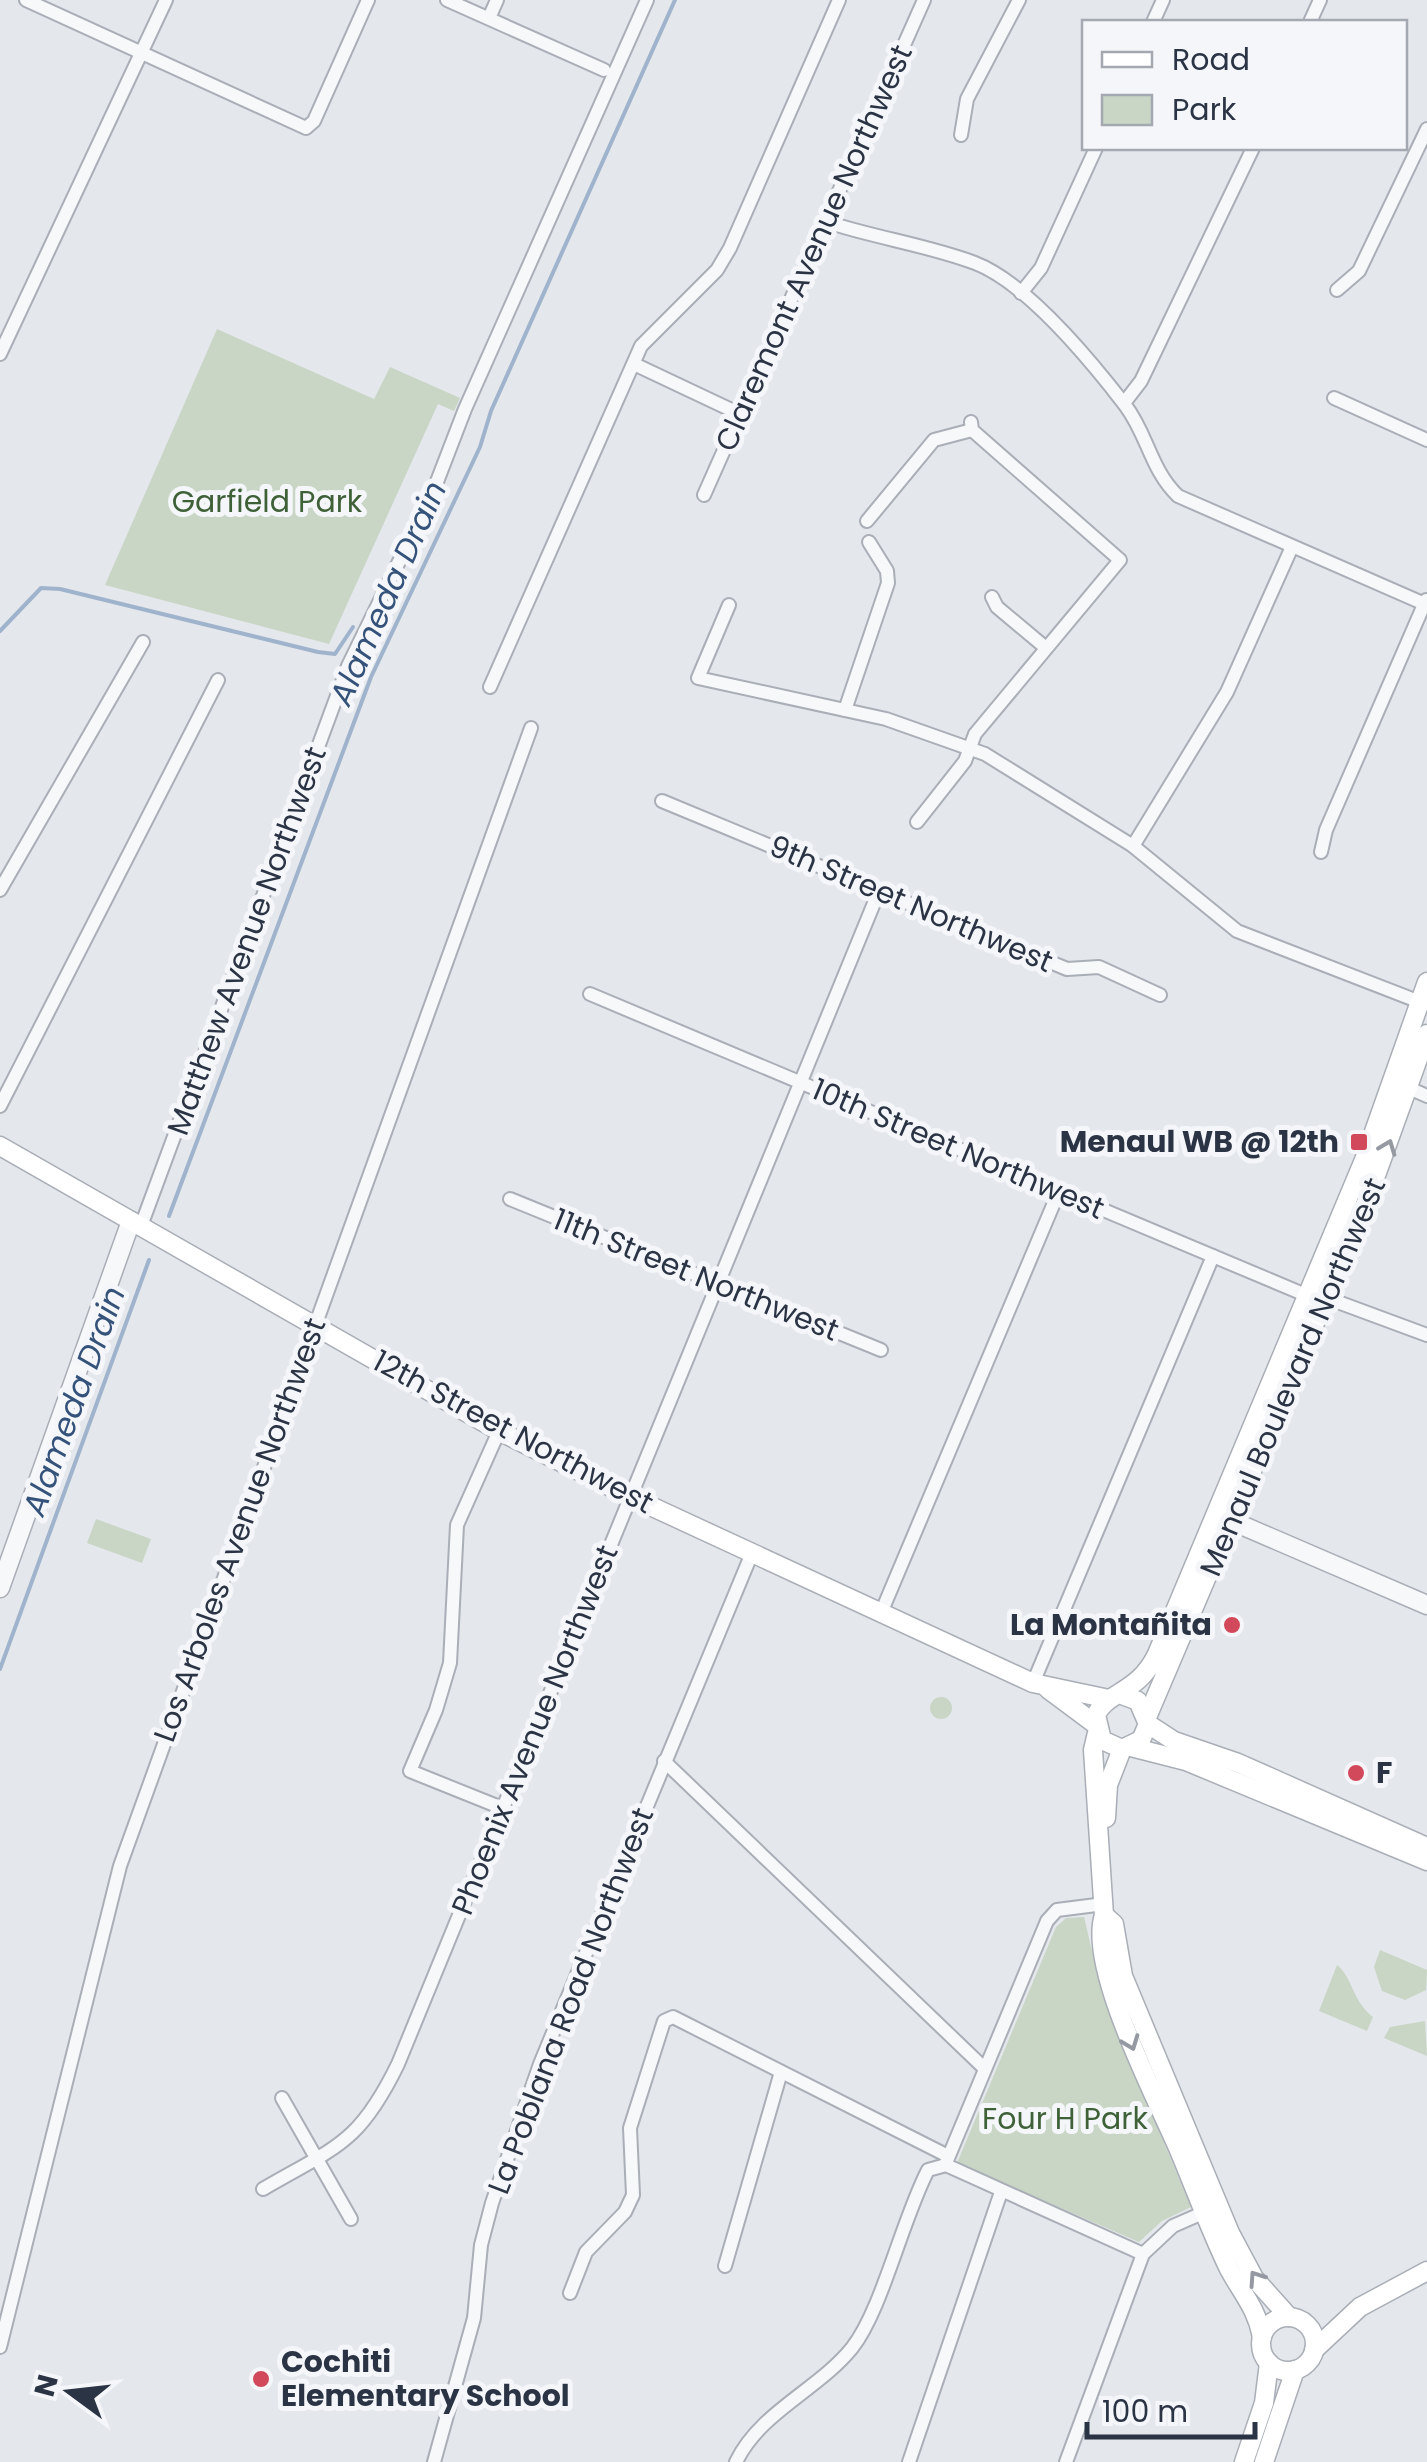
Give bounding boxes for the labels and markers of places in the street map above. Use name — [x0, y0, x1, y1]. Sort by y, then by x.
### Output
place label: Menaul WB @ 12th — [1060, 1120, 1339, 1163]
marker: Menaul WB @ 12th — [1348, 1131, 1370, 1153]
place label: La Montañita — [1010, 1603, 1212, 1646]
marker: La Montañita — [1221, 1614, 1243, 1636]
place label: F — [1376, 1751, 1392, 1794]
marker: F — [1345, 1762, 1367, 1784]
place label: Cochiti Elementary School — [281, 2340, 570, 2417]
marker: Cochiti Elementary School — [250, 2368, 272, 2390]

